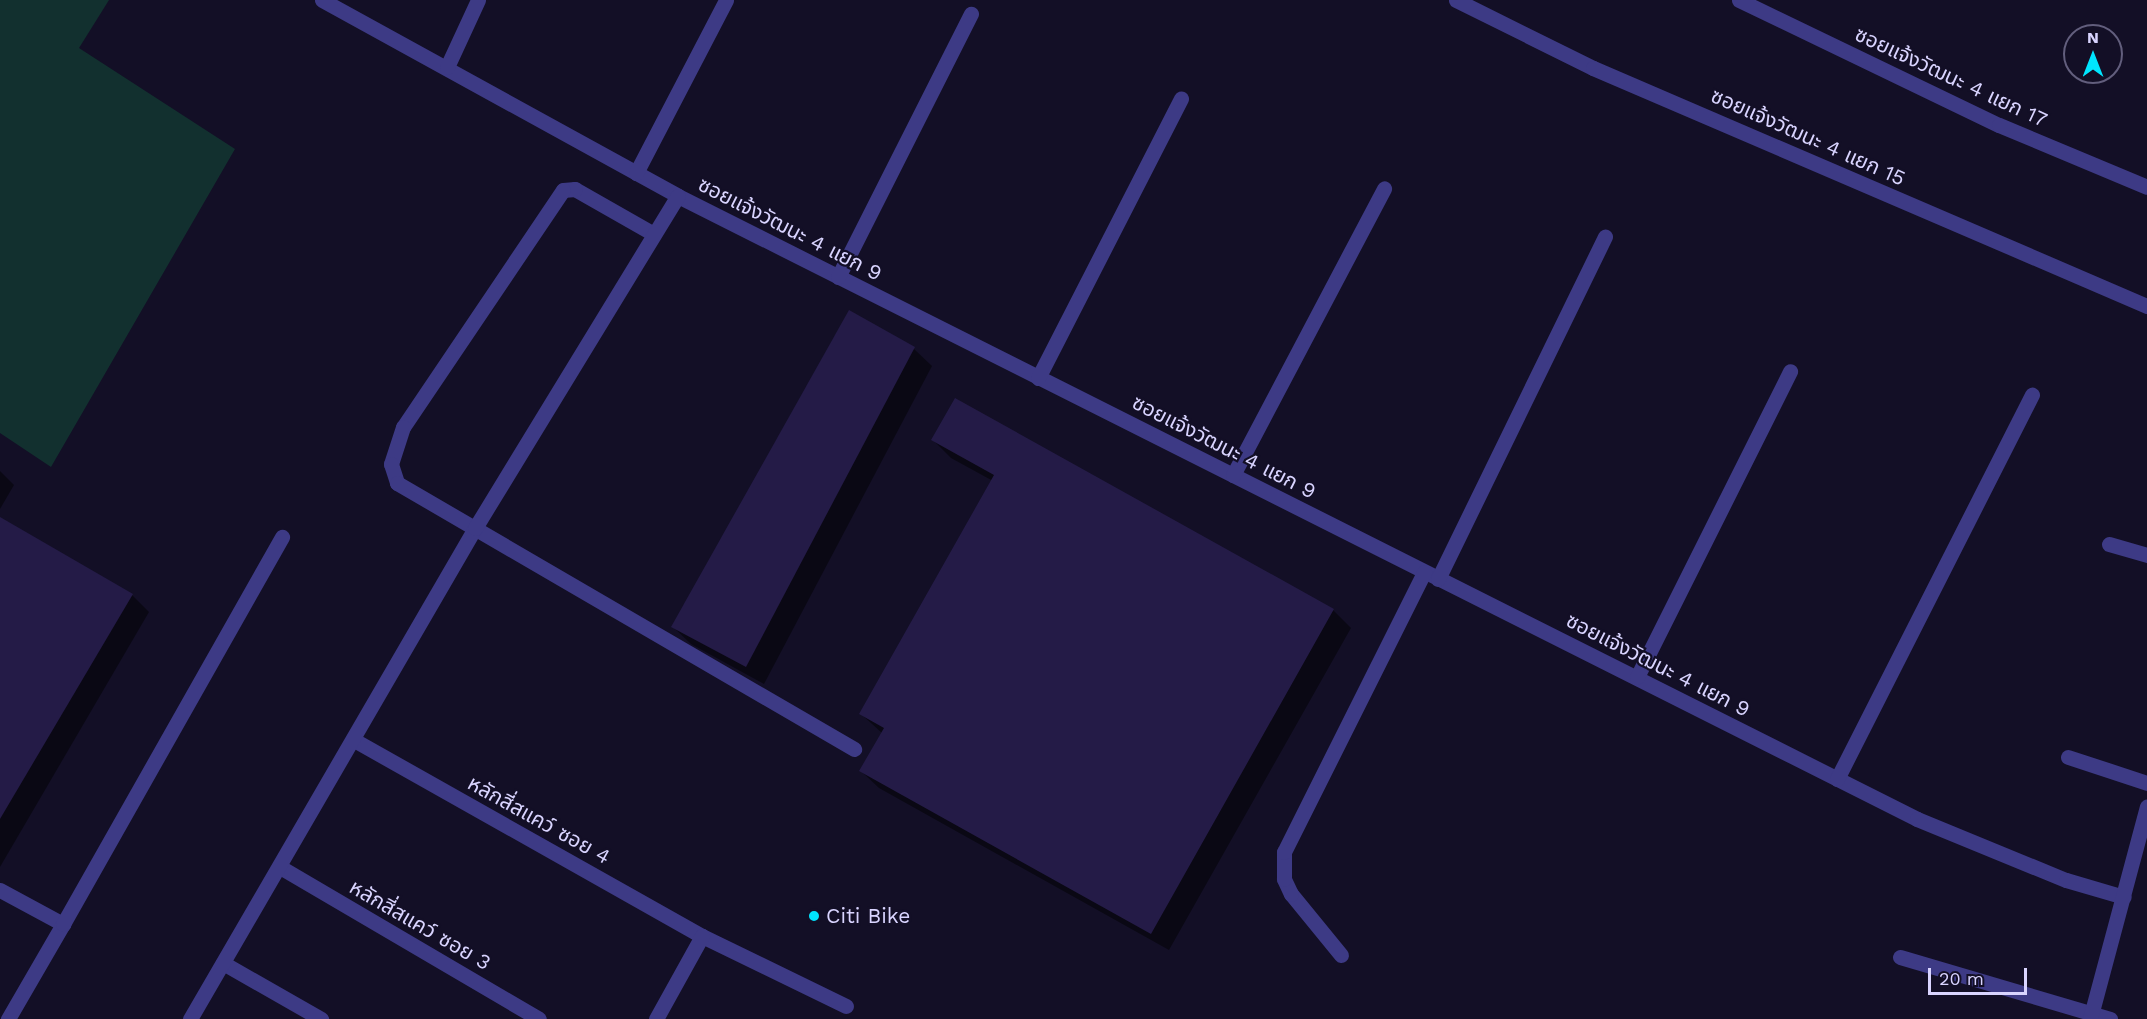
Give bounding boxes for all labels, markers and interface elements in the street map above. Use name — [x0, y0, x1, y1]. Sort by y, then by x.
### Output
street label: ซอยแจ้งวัฒนะ 4 แยก 17 — [1851, 21, 2051, 133]
north arrow — [2063, 24, 2123, 84]
text: N — [2087, 28, 2099, 47]
street label: ซอยแจ้งวัฒนะ 4 แยก 15 — [1707, 83, 1909, 191]
street label: ซอยแจ้งวัฒนะ 4 แยก 9 — [694, 172, 886, 286]
street label: ซอยแจ้งวัฒนะ 4 แยก 9 — [1128, 390, 1320, 504]
street label: ซอยแจ้งวัฒนะ 4 แยก 9 — [1562, 608, 1754, 722]
street label: หลักสี่สแคว์ ซอย 4 — [463, 770, 615, 870]
street label: หลักสี่สแคว์ ซอย 3 — [345, 874, 495, 976]
place label: Citi Bike — [826, 903, 910, 929]
marker: Citi Bike — [807, 909, 821, 923]
scale bar — [1931, 956, 2030, 994]
text: 20 m — [1939, 968, 1984, 989]

